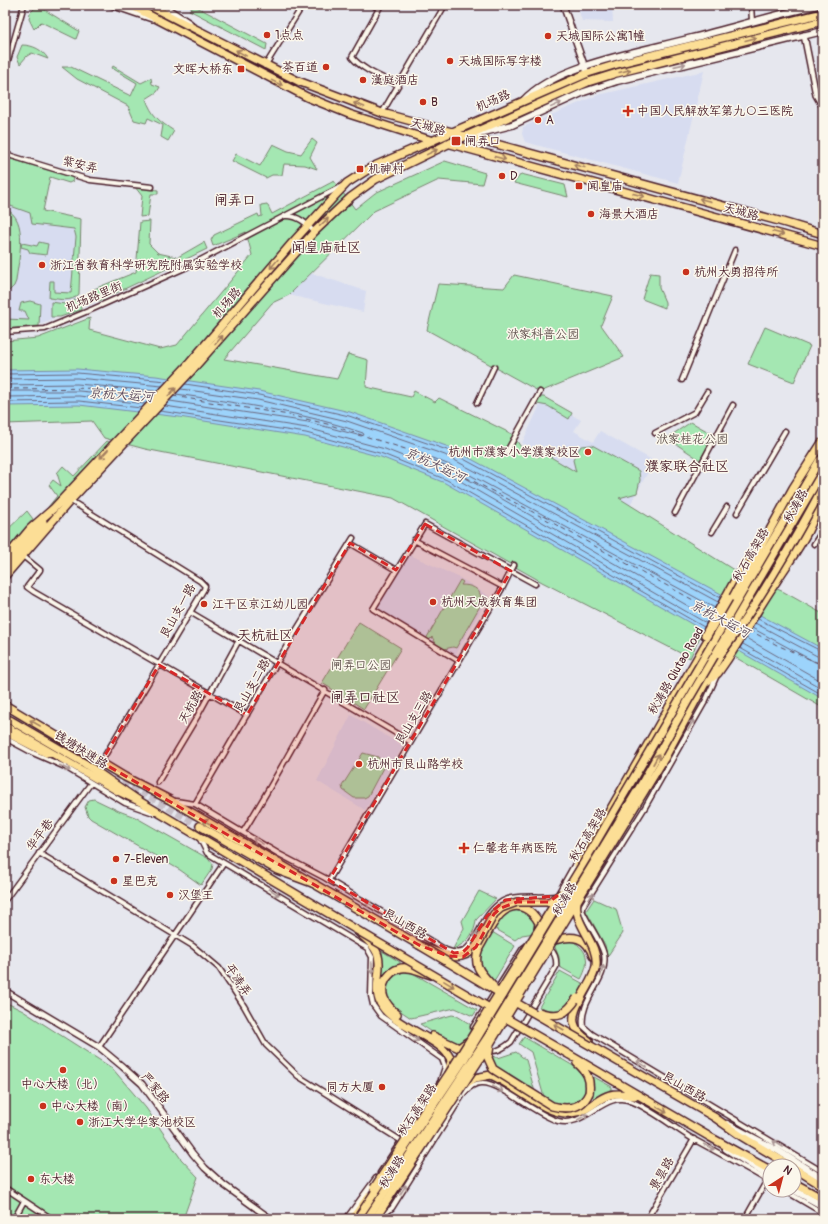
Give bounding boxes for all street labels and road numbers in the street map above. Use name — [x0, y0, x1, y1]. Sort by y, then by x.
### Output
street label: 机场路 — [473, 87, 513, 115]
street label: 天城路 — [409, 115, 447, 139]
street label: 紫安弄 — [61, 153, 99, 177]
street label: 天城路 — [722, 200, 760, 224]
street label: 机场路里街 — [63, 278, 125, 316]
street label: 机场路 — [210, 284, 244, 322]
street label: 秋涛路 — [781, 487, 811, 525]
street label: 秋石高架路 — [730, 525, 772, 585]
street label: 艮山支一路 — [157, 581, 199, 641]
street label: 秋涛路 Qiutao Road — [645, 625, 707, 717]
street label: 艮山支二路 — [231, 656, 273, 716]
street label: 天杭路 — [176, 688, 206, 726]
street label: 艮山支三路 — [392, 688, 436, 748]
street label: 钱塘快速路 — [52, 728, 110, 772]
street label: 秋石高架路 — [566, 805, 610, 865]
street label: 华平巷 — [23, 816, 57, 854]
street label: 秋涛路 — [550, 880, 580, 918]
street label: 艮山西路 — [380, 906, 430, 942]
street label: 平涛弄 — [222, 961, 254, 999]
street label: 严家路 — [138, 1069, 172, 1107]
street label: 艮山西路 — [659, 1069, 709, 1105]
street label: 秋石高架路 — [394, 1081, 440, 1139]
street label: 秋涛路 — [376, 1153, 408, 1191]
street label: 景昙路 — [647, 1155, 677, 1193]

